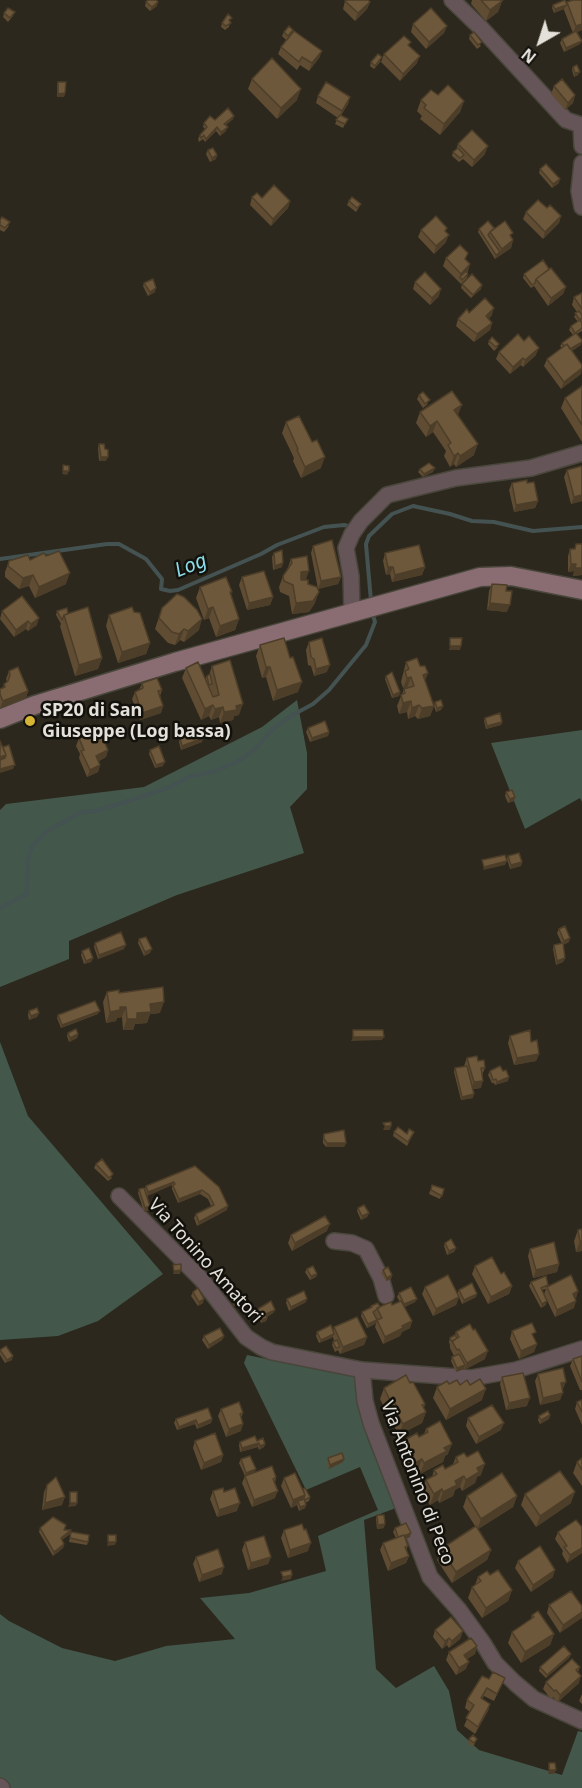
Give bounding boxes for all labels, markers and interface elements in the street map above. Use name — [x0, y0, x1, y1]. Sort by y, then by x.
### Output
north arrow — [510, 12, 570, 72]
text: N — [517, 43, 541, 69]
water label: Log — [171, 549, 211, 583]
place label: SP20 di San Giuseppe (Log bassa) — [42, 700, 231, 742]
marker: SP20 di San Giuseppe (Log bassa) — [23, 714, 37, 728]
street label: Via Tonino Amatori — [143, 1194, 267, 1328]
street label: Via Antonino di Peco — [376, 1398, 458, 1568]

